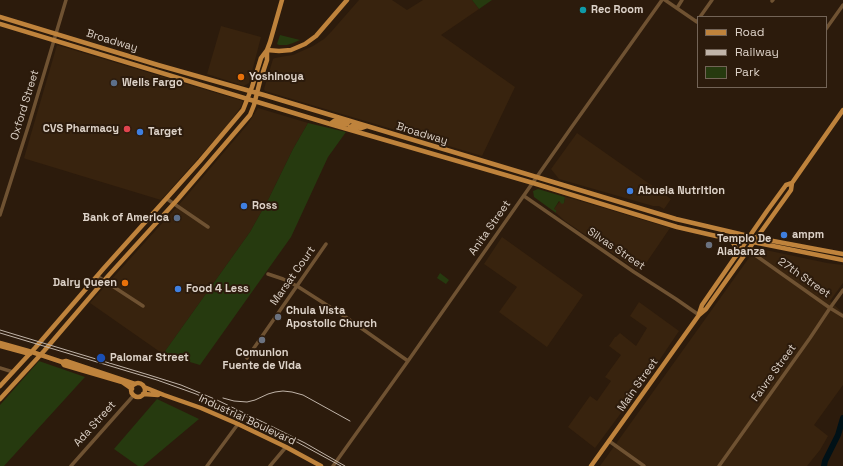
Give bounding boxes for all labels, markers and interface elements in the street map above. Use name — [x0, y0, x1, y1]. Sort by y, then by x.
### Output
place label: Rec Room — [591, 3, 643, 17]
marker: Rec Room — [578, 5, 588, 15]
legend — [697, 16, 827, 88]
text: Road — [735, 24, 764, 40]
street label: Broadway — [85, 27, 139, 55]
text: Railway — [735, 44, 779, 60]
text: Park — [735, 64, 760, 80]
street label: Oxford Street — [8, 68, 42, 142]
place label: Yoshinoya — [249, 70, 304, 84]
marker: Yoshinoya — [236, 72, 246, 82]
place label: Wells Fargo — [122, 76, 183, 90]
marker: Wells Fargo — [109, 78, 119, 88]
street label: Broadway — [395, 120, 449, 148]
place label: CVS Pharmacy — [43, 122, 119, 136]
marker: CVS Pharmacy — [122, 124, 132, 134]
place label: Target — [148, 125, 182, 139]
marker: Target — [135, 127, 145, 137]
place label: Abuela Nutrition — [638, 184, 725, 198]
marker: Abuela Nutrition — [625, 186, 635, 196]
street label: Anita Street — [466, 198, 514, 258]
place label: Ross — [252, 199, 277, 213]
marker: Ross — [239, 201, 249, 211]
place label: Bank of America — [83, 211, 169, 225]
marker: Bank of America — [172, 213, 182, 223]
street label: Silvas Street — [585, 225, 647, 273]
place label: ampm — [792, 228, 824, 242]
marker: ampm — [779, 230, 789, 240]
place label: Templo De Alabanza — [717, 232, 771, 258]
marker: Templo De Alabanza — [704, 240, 714, 250]
street label: Marsat Court — [268, 244, 318, 308]
street label: 27th Street — [775, 255, 833, 301]
place label: Dairy Queen — [53, 276, 117, 290]
marker: Dairy Queen — [120, 278, 130, 288]
place label: Food 4 Less — [186, 282, 249, 296]
marker: Food 4 Less — [173, 284, 183, 294]
place label: Chula Vista Apostolic Church — [286, 304, 377, 330]
marker: Chula Vista Apostolic Church — [273, 312, 283, 322]
marker: Comunion Fuente de Vida — [257, 335, 267, 345]
street label: Faivre Street — [749, 342, 799, 404]
place label: Comunion Fuente de Vida — [223, 346, 301, 372]
place label: Palomar Street — [110, 351, 189, 365]
marker: Palomar Street — [95, 352, 107, 364]
street label: Main Street — [615, 356, 661, 414]
street label: Industrial Boulevard — [196, 392, 298, 448]
street label: Ada Street — [71, 398, 119, 450]

